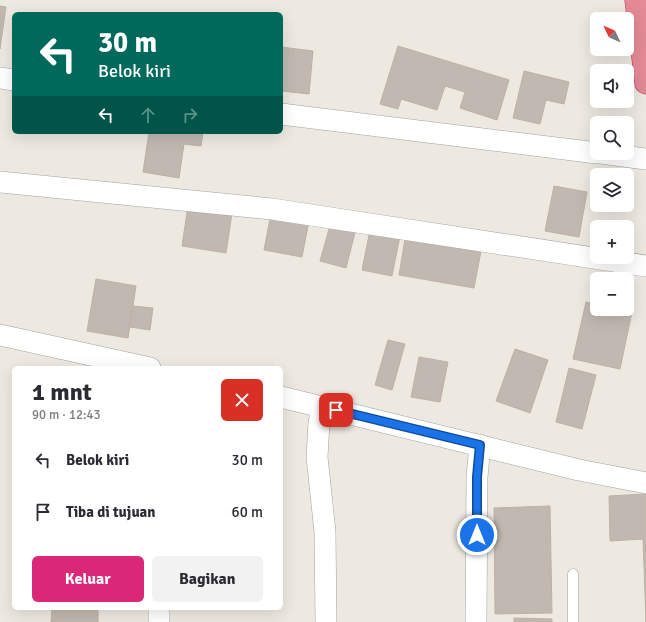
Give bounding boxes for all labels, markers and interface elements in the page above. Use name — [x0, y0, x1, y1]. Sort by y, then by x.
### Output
north arrow — [590, 12, 634, 56]
map controls — [590, 12, 634, 316]
text: 30 m — [98, 26, 157, 60]
icon: left — [32, 28, 84, 80]
text: Belok kiri — [98, 60, 171, 82]
button: sound — [590, 64, 634, 108]
icon: left — [95, 104, 117, 126]
icon: ahead — [137, 104, 159, 126]
icon: right — [179, 104, 201, 126]
button: search — [590, 116, 634, 160]
button: layers — [590, 168, 634, 212]
button: + — [590, 220, 634, 264]
button: − — [590, 272, 634, 316]
text: 1 mnt — [32, 377, 92, 407]
button: close — [221, 379, 263, 421]
pin — [319, 393, 353, 427]
icon: arrive — [325, 399, 347, 421]
text: 90 m · 12:43 — [32, 407, 101, 423]
icon: left — [32, 449, 54, 471]
text: Belok kiri — [66, 451, 129, 469]
text: 30 m — [232, 451, 263, 469]
icon: arrive — [32, 501, 54, 523]
text: Tiba di tujuan — [66, 503, 156, 521]
text: 60 m — [232, 503, 263, 521]
position arrow — [456, 514, 498, 556]
button: Keluar — [32, 556, 144, 602]
button: Bagikan — [152, 556, 263, 602]

